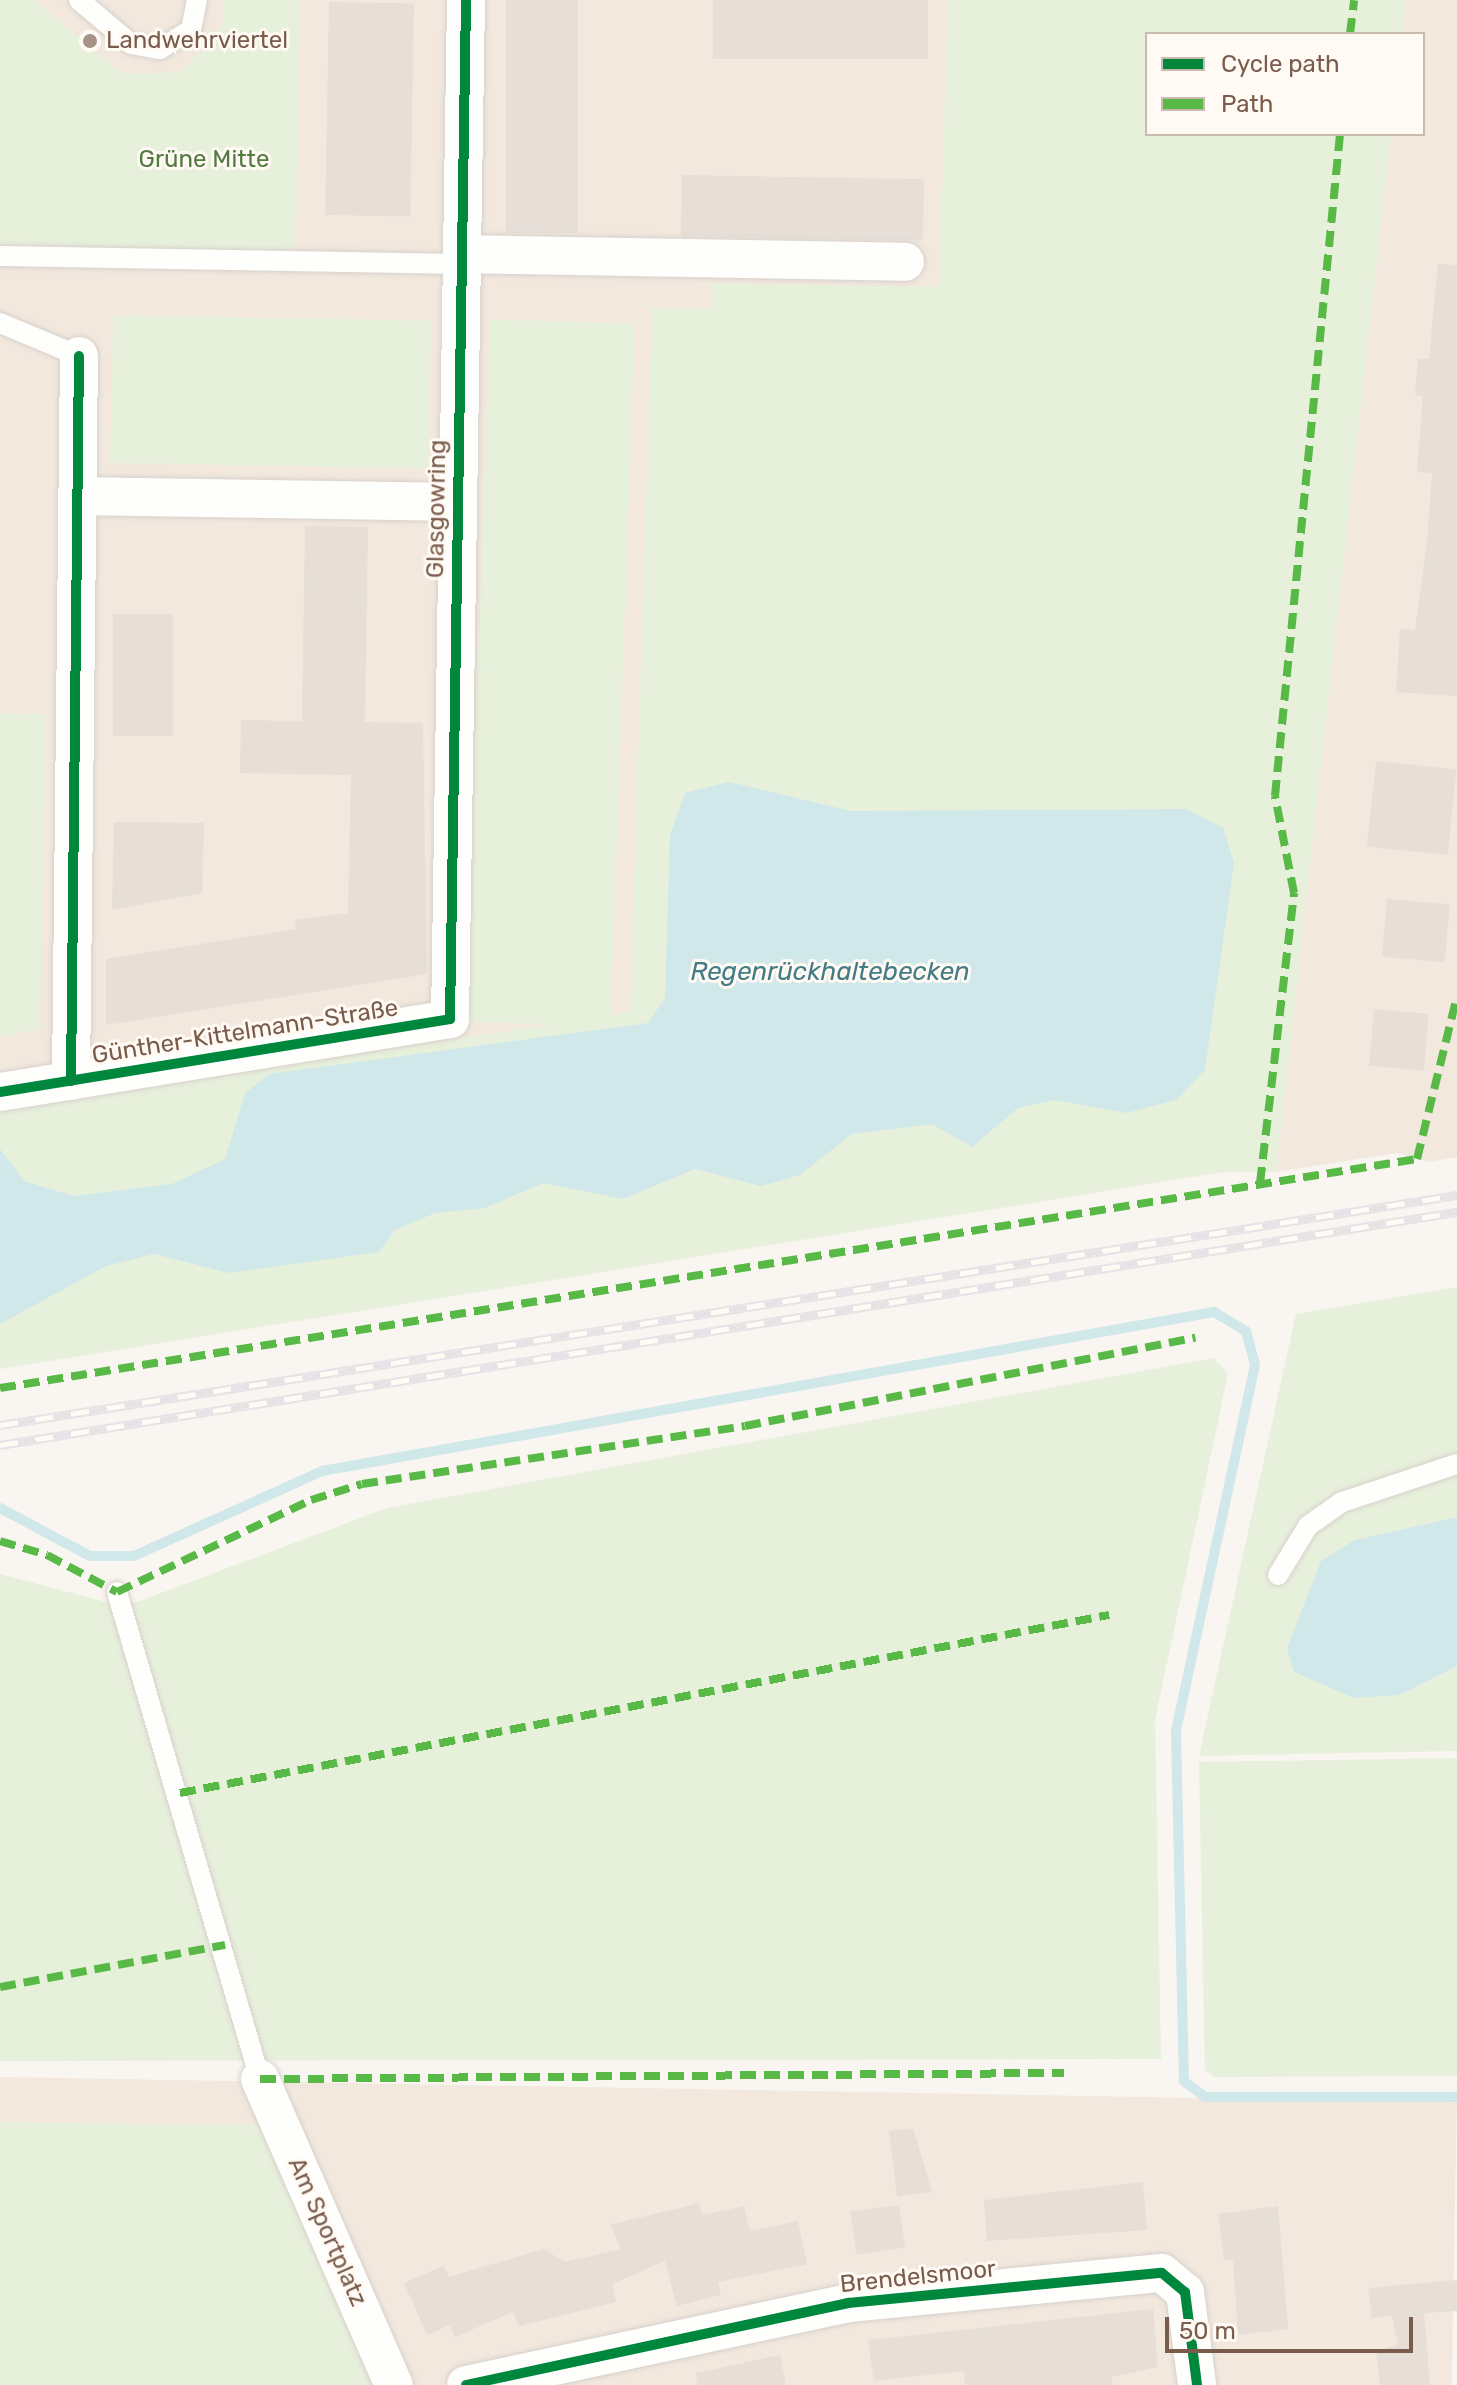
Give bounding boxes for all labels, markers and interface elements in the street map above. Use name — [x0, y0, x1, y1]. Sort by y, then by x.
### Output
place label: Landwehrviertel — [106, 27, 288, 55]
marker: Landwehrviertel — [81, 32, 99, 50]
legend — [1145, 32, 1425, 136]
text: Cycle path — [1221, 50, 1340, 78]
text: Path — [1221, 90, 1273, 118]
park label: Grüne Mitte — [139, 146, 269, 174]
street label: Glasgowring — [421, 440, 453, 578]
water label: Regenrückhaltebecken — [690, 956, 970, 988]
street label: Günther-Kittelmann-Straße — [90, 994, 400, 1070]
street label: Am Sportplatz — [281, 2153, 373, 2311]
street label: Brendelsmoor — [839, 2254, 997, 2300]
scale bar — [1169, 2301, 1417, 2351]
text: 50 m — [1179, 2317, 1236, 2345]

